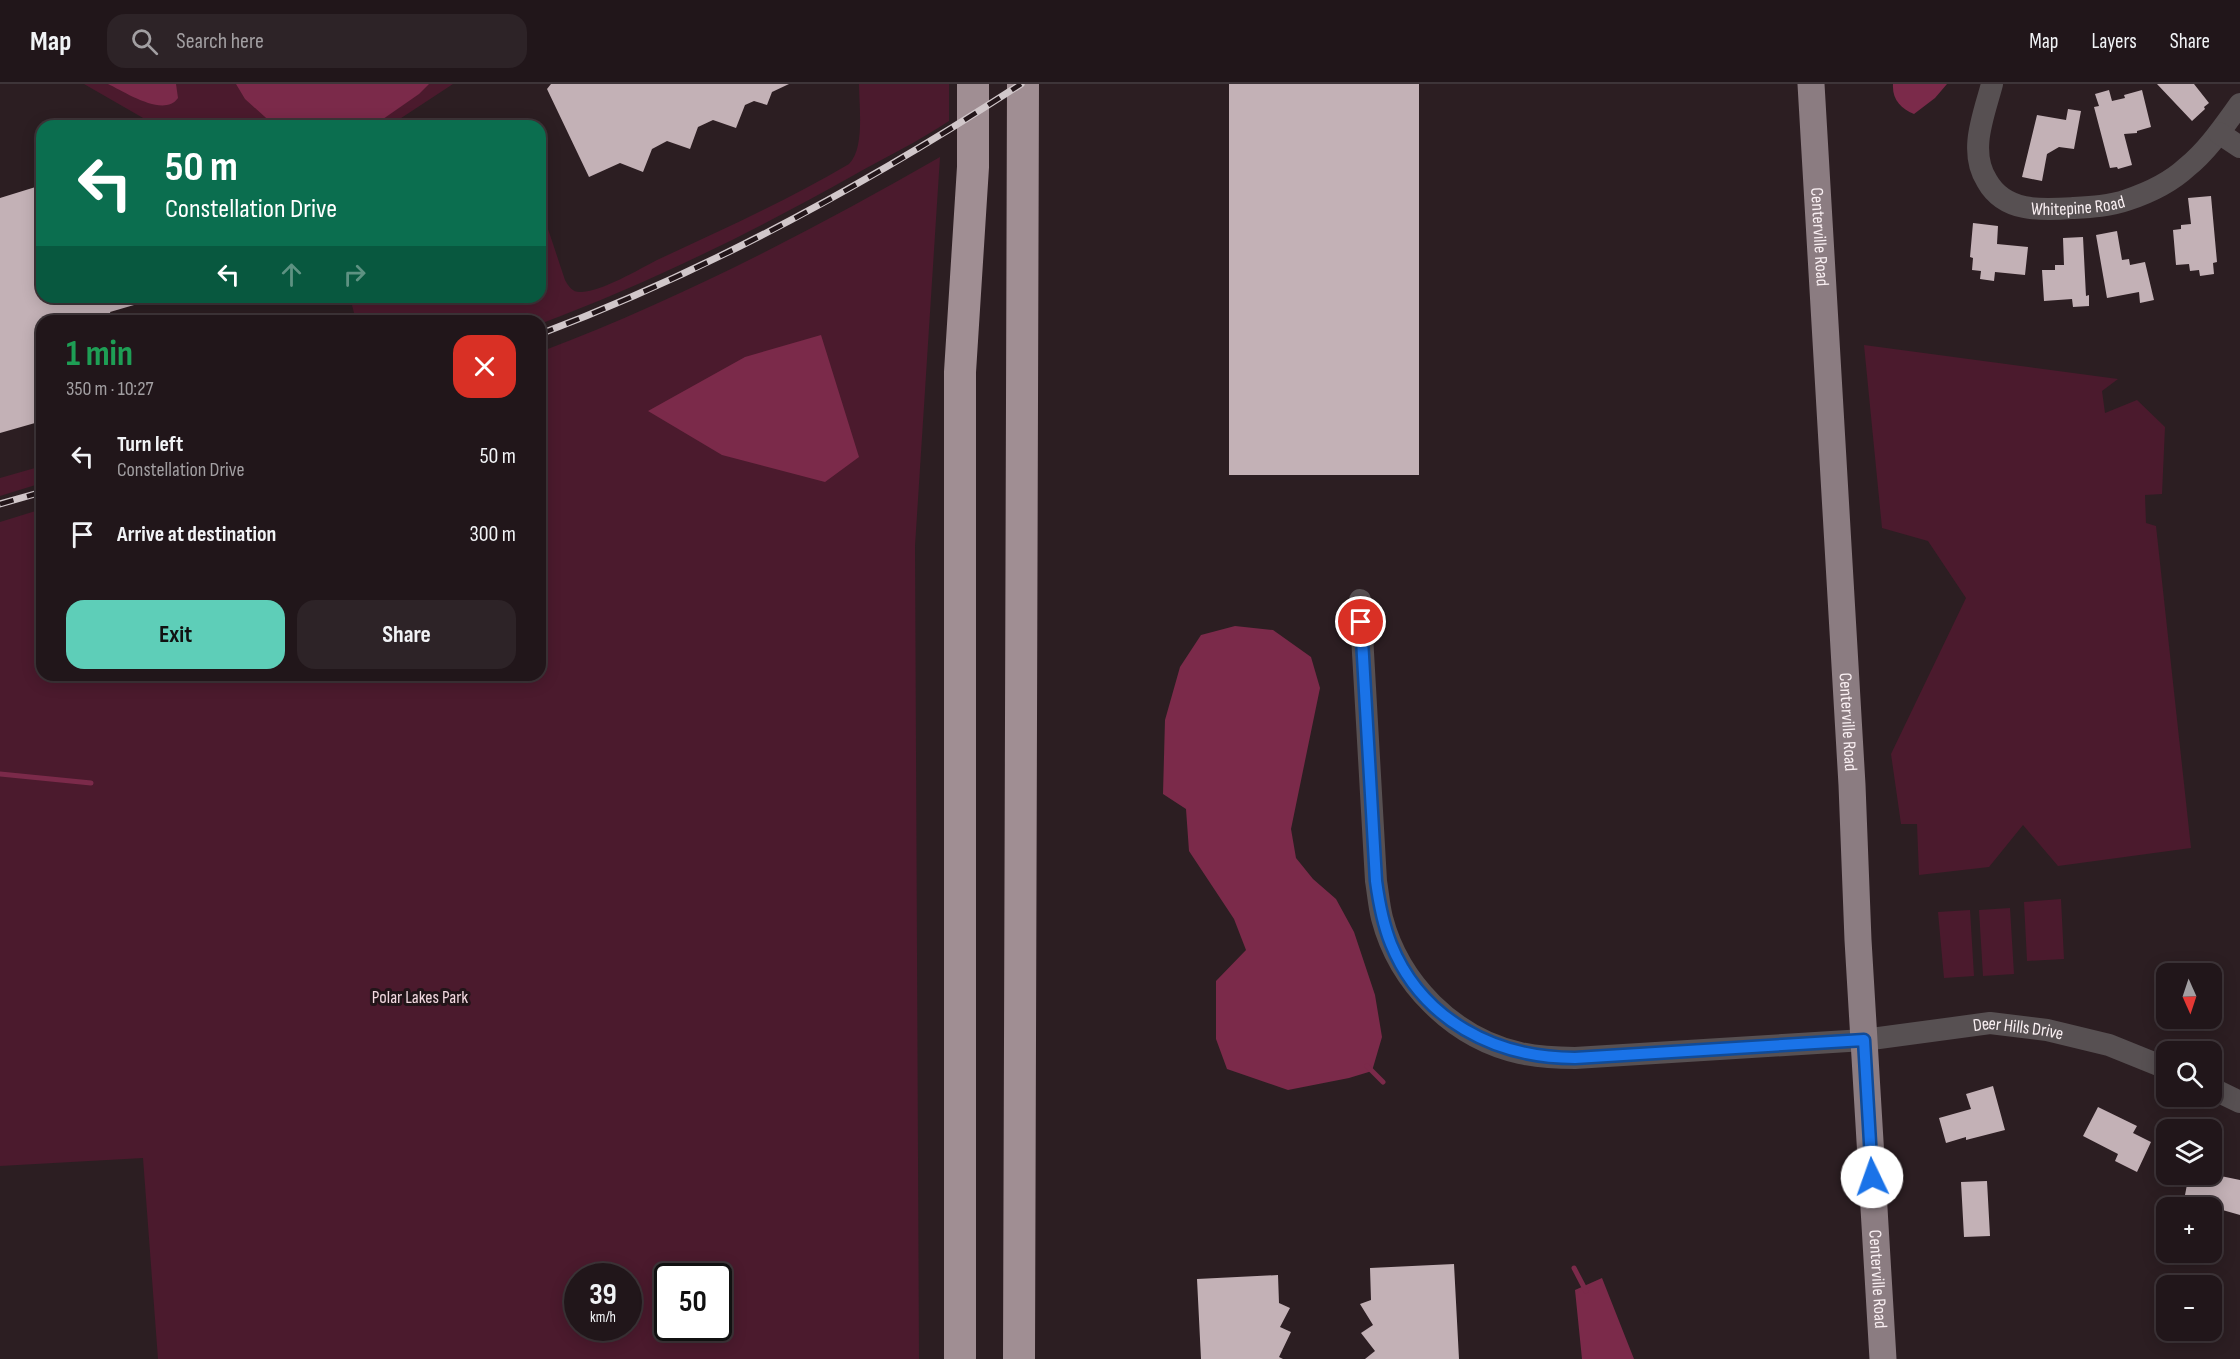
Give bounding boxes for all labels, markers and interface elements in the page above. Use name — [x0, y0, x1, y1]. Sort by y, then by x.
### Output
search box — [107, 14, 527, 68]
text: Map — [30, 25, 71, 58]
icon: search — [128, 25, 161, 58]
text: Search here — [176, 28, 264, 55]
text: Map — [2029, 29, 2058, 54]
text: Layers — [2091, 29, 2137, 54]
text: Share — [2170, 29, 2210, 54]
text: 50 m — [165, 142, 238, 193]
icon: left — [66, 144, 144, 222]
street label: Centerville Road — [1806, 187, 1833, 287]
street label: Whitepine Road — [2030, 191, 2127, 220]
text: Constellation Drive — [165, 193, 337, 225]
icon: left — [212, 258, 245, 291]
icon: ahead — [275, 258, 308, 291]
icon: right — [338, 258, 371, 291]
text: 1 min — [66, 333, 133, 376]
button: close — [453, 335, 516, 398]
text: 350 m · 10:27 — [66, 377, 153, 401]
text: Turn left — [117, 431, 183, 458]
icon: left — [66, 440, 99, 473]
text: 50 m — [480, 443, 516, 470]
text: Constellation Drive — [117, 458, 244, 482]
icon: arrive — [66, 518, 99, 551]
text: Arrive at destination — [117, 521, 276, 548]
text: 300 m — [470, 521, 516, 548]
pin — [1335, 596, 1386, 647]
button: Exit — [66, 600, 285, 669]
button: Share — [297, 600, 516, 669]
icon: arrive — [1344, 605, 1377, 638]
street label: Centerville Road — [1834, 672, 1861, 772]
north arrow — [2156, 963, 2222, 1029]
map controls — [2156, 963, 2222, 1341]
park label: Polar Lakes Park — [372, 987, 468, 1008]
street label: Deer Hills Drive — [1972, 1013, 2066, 1045]
button: search — [2156, 1041, 2222, 1107]
button: layers — [2156, 1119, 2222, 1185]
position arrow — [1840, 1145, 1904, 1209]
button: + — [2156, 1197, 2222, 1263]
street label: Centerville Road — [1864, 1229, 1891, 1329]
speed limit sign: 50 — [654, 1263, 732, 1341]
button: − — [2156, 1275, 2222, 1341]
text: 39 — [589, 1277, 617, 1313]
text: km/h — [590, 1308, 616, 1327]

